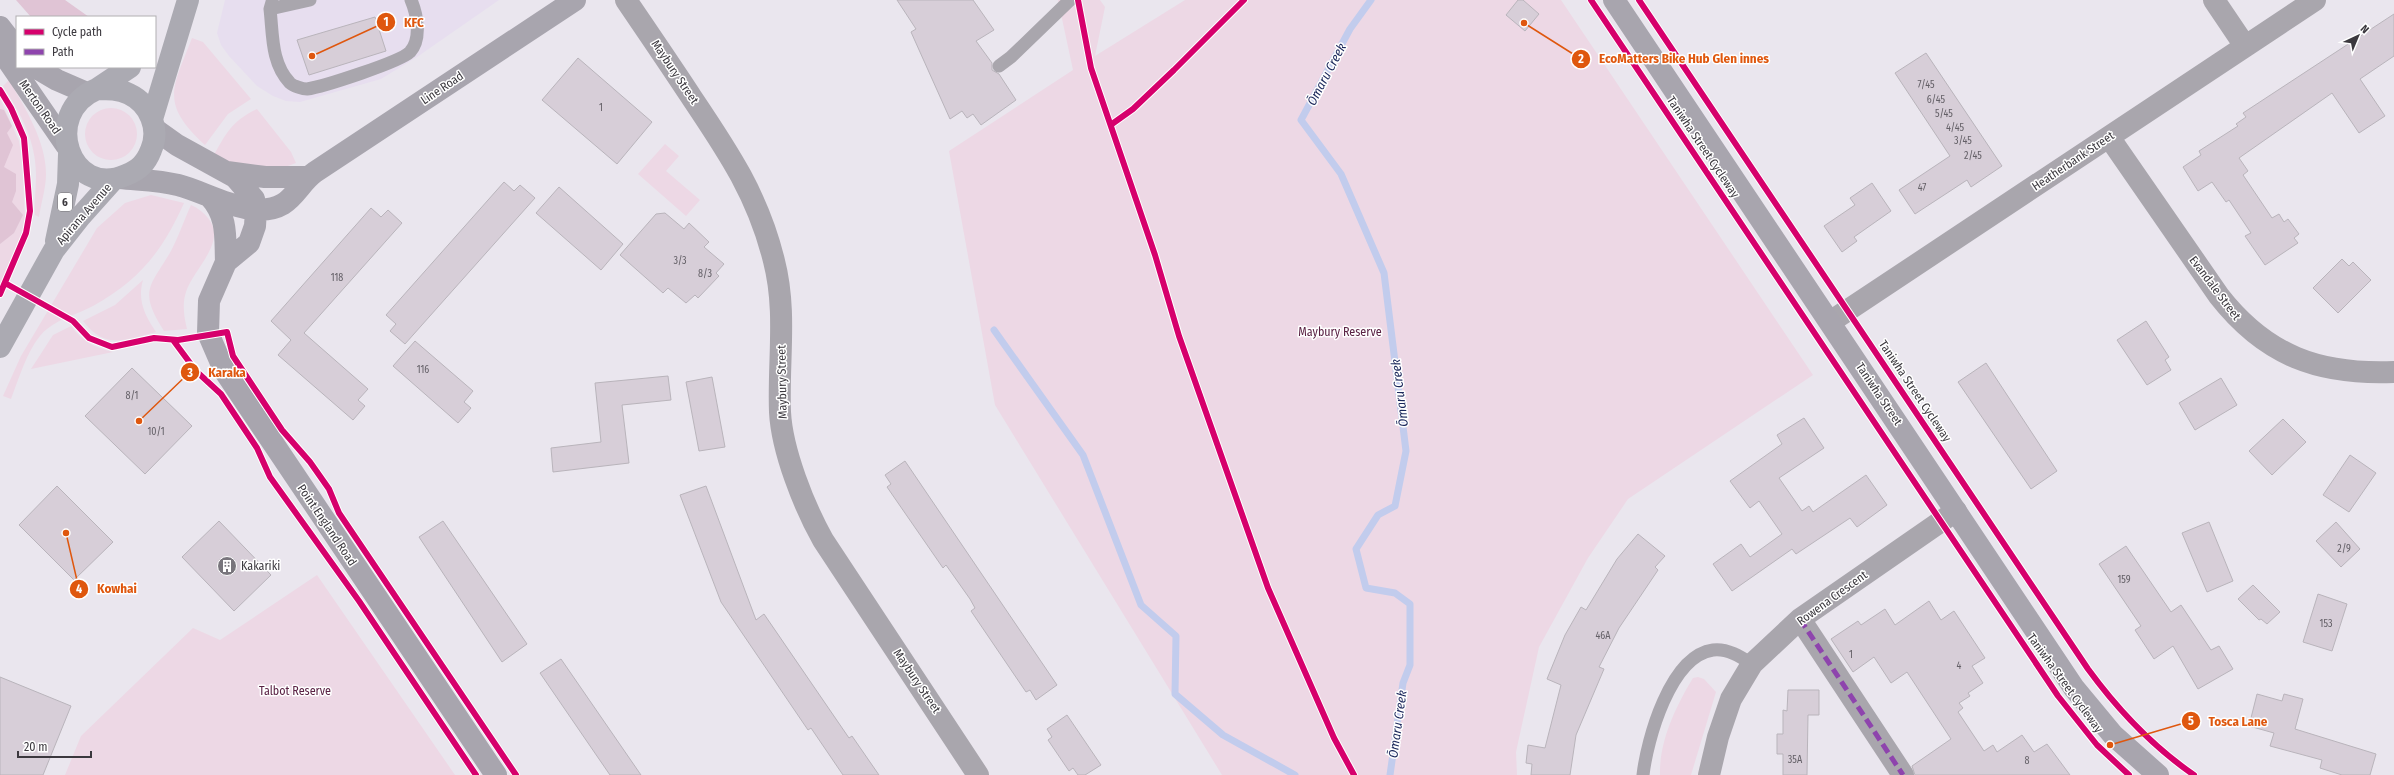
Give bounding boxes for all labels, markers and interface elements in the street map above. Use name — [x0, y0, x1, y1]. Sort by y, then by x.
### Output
callout: KFC — [376, 10, 432, 35]
text: 1 — [383, 15, 389, 29]
text: KFC — [404, 15, 424, 30]
legend — [16, 16, 156, 68]
north arrow — [2338, 16, 2378, 56]
text: N — [2358, 22, 2371, 36]
text: Cycle path — [52, 25, 102, 39]
street label: Maybury Street — [648, 37, 702, 107]
water label: Ōmaru Creek — [1304, 40, 1349, 108]
text: Path — [52, 45, 74, 59]
callout: EcoMatters Bike Hub Glen innes — [1571, 46, 1777, 71]
text: EcoMatters Bike Hub Glen innes — [1599, 51, 1769, 66]
text: 2 — [1577, 52, 1584, 66]
street label: Line Road — [418, 69, 466, 107]
street label: Merton Road — [16, 77, 64, 137]
house number: 7/45 — [1917, 79, 1935, 91]
street label: Taniwha Street Cycleway — [1664, 94, 1742, 201]
house number: 6/45 — [1927, 94, 1946, 106]
house number: 1 — [599, 102, 603, 114]
house number: 5/45 — [1935, 108, 1953, 120]
house number: 4/45 — [1946, 122, 1964, 134]
street label: Heatherbank Street — [2029, 128, 2117, 194]
house number: 3/45 — [1954, 135, 1972, 147]
house number: 2/45 — [1964, 150, 1982, 162]
street label: Apirana Avenue — [54, 180, 114, 247]
house number: 47 — [1918, 182, 1926, 194]
road number: 6 — [58, 193, 72, 211]
street label: Evandale Street — [2186, 253, 2244, 323]
house number: 3/3 — [673, 255, 687, 267]
house number: 8/3 — [698, 268, 712, 280]
house number: 118 — [331, 272, 343, 284]
park label: Maybury Reserve — [1298, 325, 1382, 339]
street label: Taniwha Street Cycleway — [1876, 338, 1954, 444]
street label: Maybury Street — [774, 345, 790, 419]
water label: Ōmaru Creek — [1388, 358, 1411, 428]
callout: Karaka — [180, 360, 254, 385]
street label: Taniwha Street — [1853, 360, 1905, 428]
house number: 116 — [417, 364, 429, 376]
text: Karaka — [208, 365, 246, 380]
text: 3 — [186, 366, 193, 380]
house number: 8/1 — [126, 390, 138, 402]
house number: 10/1 — [147, 426, 165, 438]
street label: Point England Road — [295, 482, 359, 568]
house number: 2/9 — [2337, 543, 2351, 555]
building icon: Kakariki — [216, 555, 238, 577]
place label: Kakariki — [241, 559, 280, 573]
street label: Rowena Crescent — [1794, 568, 1870, 628]
house number: 159 — [2117, 574, 2131, 586]
callout: Kowhai — [69, 576, 145, 601]
text: Kowhai — [97, 581, 137, 596]
text: 4 — [76, 582, 82, 596]
house number: 153 — [2320, 618, 2333, 630]
house number: 46A — [1595, 630, 1611, 642]
street label: Taniwha Street Cycleway — [2024, 631, 2106, 736]
street label: Maybury Street — [890, 646, 944, 716]
house number: 1 — [1849, 649, 1853, 661]
house number: 4 — [1957, 660, 1962, 672]
park label: Talbot Reserve — [259, 684, 331, 698]
water label: Ōmaru Creek — [1385, 689, 1410, 759]
callout: Tosca Lane — [2181, 709, 2276, 734]
text: 5 — [2188, 714, 2194, 728]
text: Tosca Lane — [2209, 714, 2268, 729]
scale bar — [18, 733, 91, 759]
text: 20 m — [24, 740, 48, 754]
house number: 35A — [1788, 754, 1803, 766]
house number: 8 — [2025, 755, 2030, 767]

